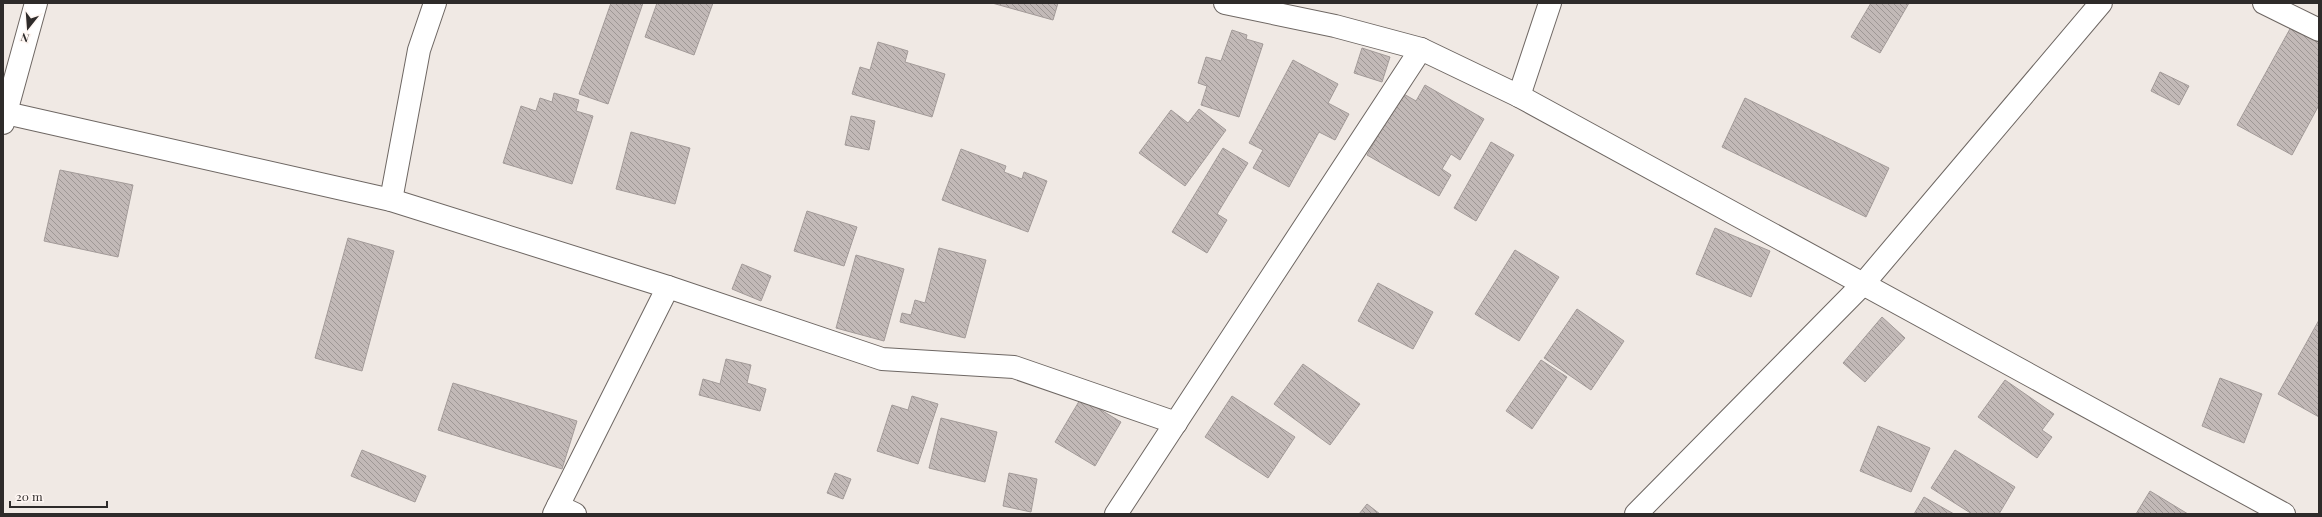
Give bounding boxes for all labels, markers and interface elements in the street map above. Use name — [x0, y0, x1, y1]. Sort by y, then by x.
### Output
north arrow — [8, 8, 48, 48]
text: N — [19, 30, 31, 46]
scale bar — [10, 483, 107, 509]
text: 20 m — [16, 488, 43, 504]

